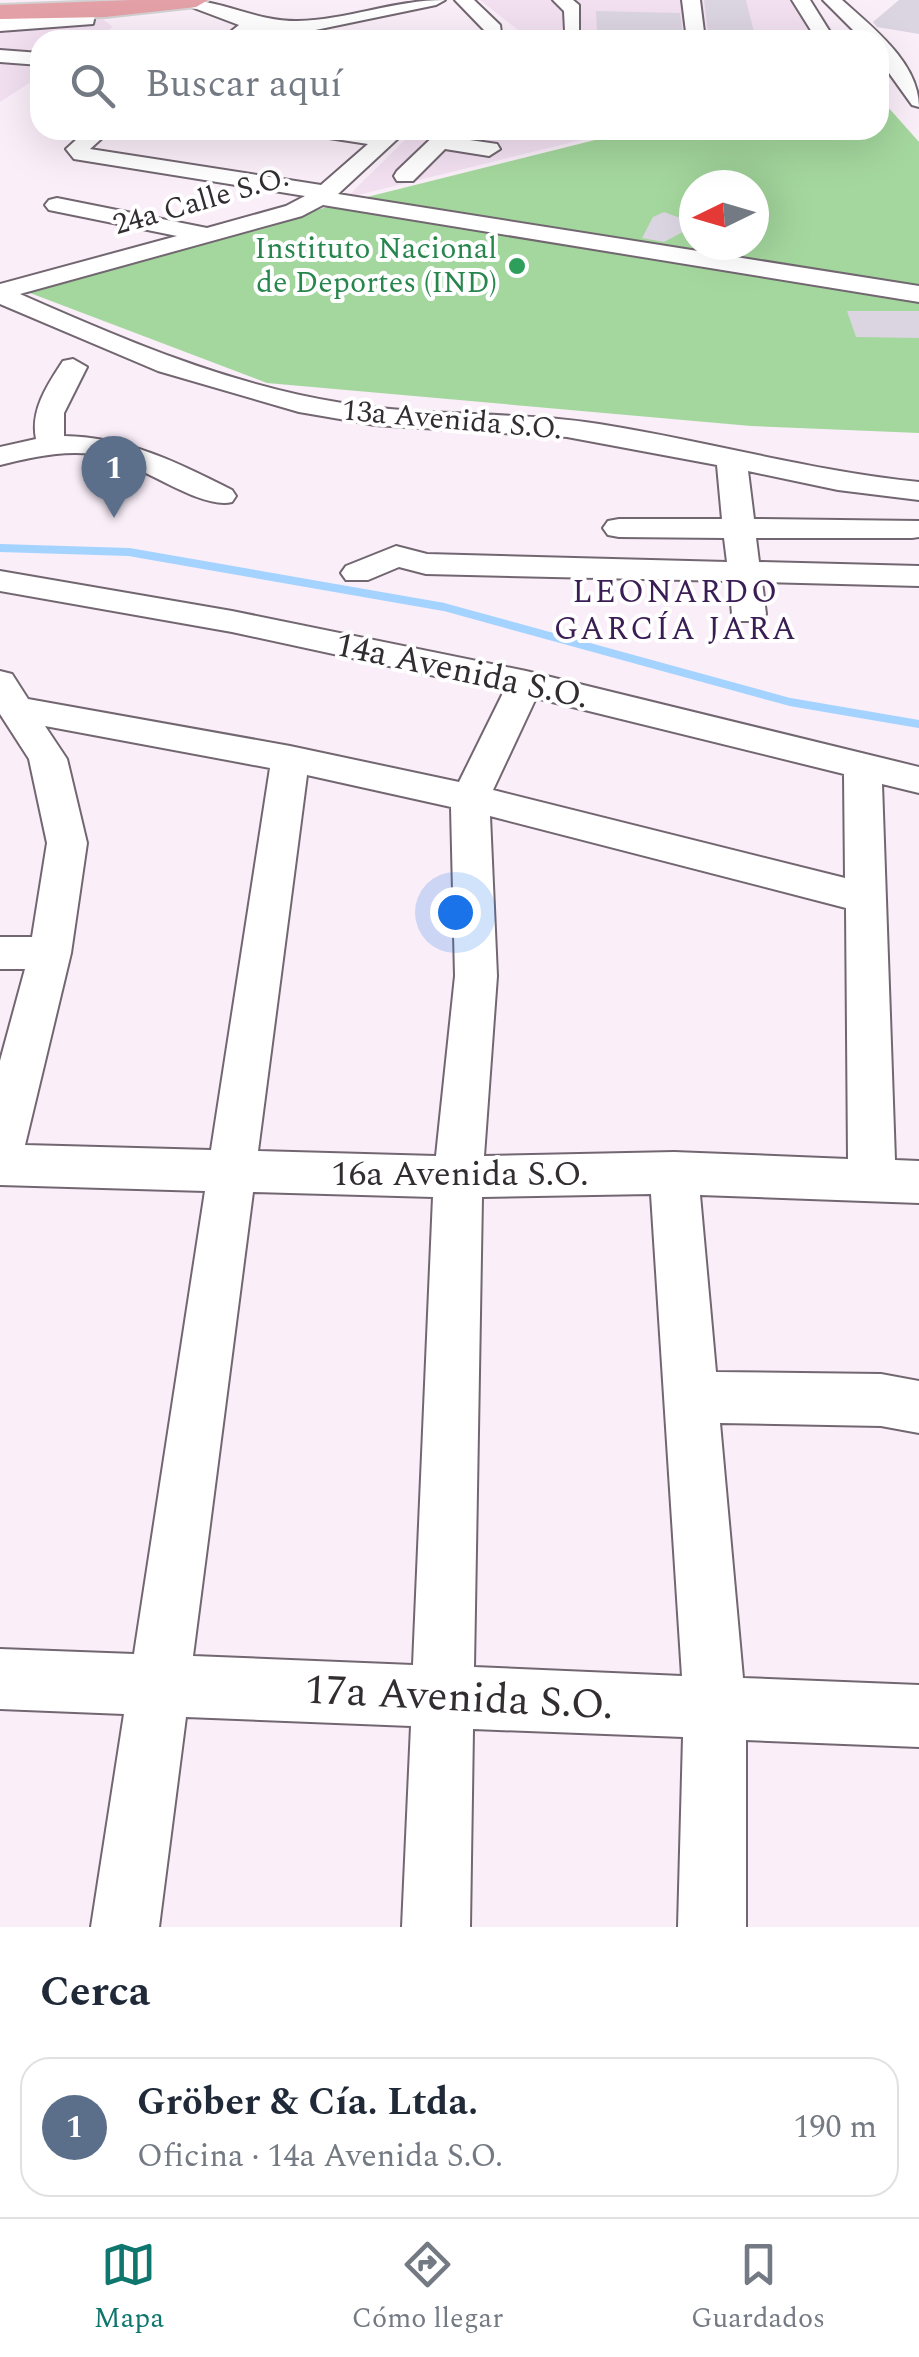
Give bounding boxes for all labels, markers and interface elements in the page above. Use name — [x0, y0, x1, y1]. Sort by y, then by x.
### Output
search box — [30, 30, 889, 140]
text: Buscar aquí — [145, 56, 342, 114]
icon: search — [65, 58, 120, 113]
street label: 24a Calle S.O. — [108, 154, 294, 248]
north arrow — [679, 170, 769, 260]
place label: Instituto Nacional de Deportes (IND) — [254, 226, 497, 306]
marker: Instituto Nacional de Deportes (IND) — [506, 255, 528, 277]
street label: 13a Avenida S.O. — [340, 387, 564, 453]
pin: 1 — [82, 436, 146, 518]
district label: LEONARDO GARCÍA JARA — [554, 568, 798, 654]
street label: 14a Avenida S.O. — [331, 618, 593, 724]
your location — [430, 887, 481, 938]
street label: 16a Avenida S.O. — [331, 1148, 589, 1201]
street label: 17a Avenida S.O. — [303, 1658, 615, 1738]
text: Cerca — [40, 1961, 151, 2024]
text: Gröber & Cía. Ltda. — [137, 2074, 478, 2132]
text: 1 — [66, 2103, 83, 2152]
text: 190 m — [793, 2103, 877, 2152]
text: Oficina · 14a Avenida S.O. — [137, 2132, 503, 2181]
tab: Mapa — [94, 2237, 164, 2340]
tab: Cómo llegar — [352, 2237, 503, 2340]
tab: Guardados — [691, 2237, 825, 2340]

